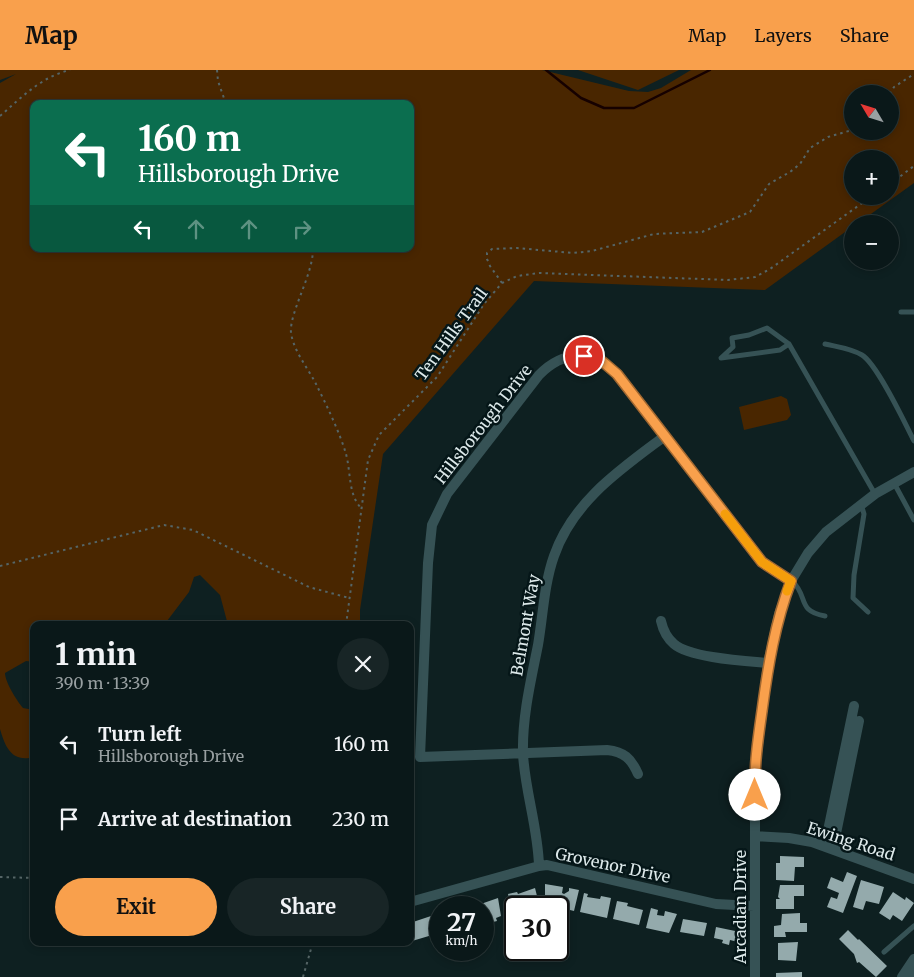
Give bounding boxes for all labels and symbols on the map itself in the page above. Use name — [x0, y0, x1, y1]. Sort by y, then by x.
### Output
north arrow — [844, 85, 899, 140]
street label: Ten Hills Trail — [411, 284, 491, 384]
pin — [563, 335, 605, 377]
street label: Hillsborough Drive — [430, 360, 536, 488]
street label: Belmont Way — [506, 572, 544, 677]
position arrow — [728, 768, 780, 820]
street label: Ewing Road — [804, 817, 898, 865]
street label: Grovenor Drive — [554, 843, 672, 887]
street label: Arcadian Drive — [730, 850, 750, 965]
speed limit sign: 30 — [504, 896, 569, 961]

